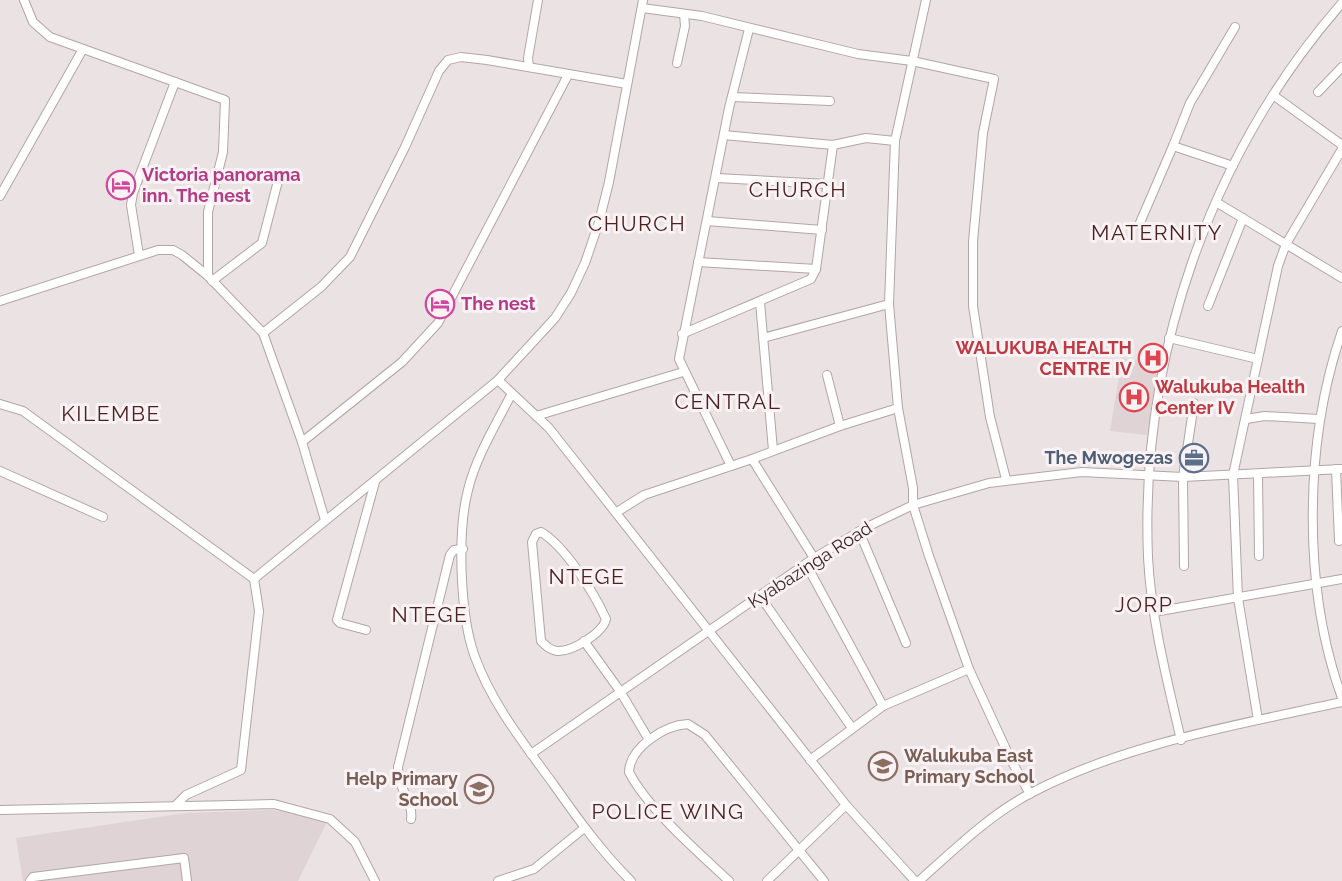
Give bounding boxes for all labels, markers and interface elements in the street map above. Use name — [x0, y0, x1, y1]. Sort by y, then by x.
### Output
place label: Victoria panorama inn. The nest — [142, 164, 301, 206]
hotel icon: Victoria panorama inn. The nest — [105, 169, 137, 201]
district label: CHURCH — [749, 177, 847, 202]
district label: CHURCH — [588, 211, 686, 236]
district label: MATERNITY — [1091, 220, 1223, 245]
hotel icon: The nest — [424, 288, 456, 320]
place label: The nest — [461, 293, 536, 314]
place label: WALUKUBA HEALTH CENTRE IV — [955, 337, 1133, 379]
hospital icon: WALUKUBA HEALTH CENTRE IV — [1137, 342, 1169, 374]
place label: Walukuba Health Center IV — [1155, 376, 1305, 418]
hospital icon: Walukuba Health Center IV — [1118, 381, 1150, 413]
district label: CENTRAL — [675, 389, 781, 414]
district label: KILEMBE — [61, 401, 161, 426]
office icon: The Mwogezas — [1178, 442, 1210, 474]
place label: The Mwogezas — [1044, 447, 1173, 468]
street label: Kyabazinga Road — [744, 517, 875, 612]
district label: NTEGE — [549, 564, 625, 589]
district label: JORP — [1115, 592, 1173, 617]
district label: NTEGE — [392, 602, 468, 627]
place label: Walukuba East Primary School — [904, 745, 1034, 787]
school or university icon: Walukuba East Primary School — [867, 750, 899, 782]
place label: Help Primary School — [346, 768, 458, 810]
school or university icon: Help Primary School — [463, 773, 495, 805]
district label: POLICE WING — [591, 799, 745, 824]

